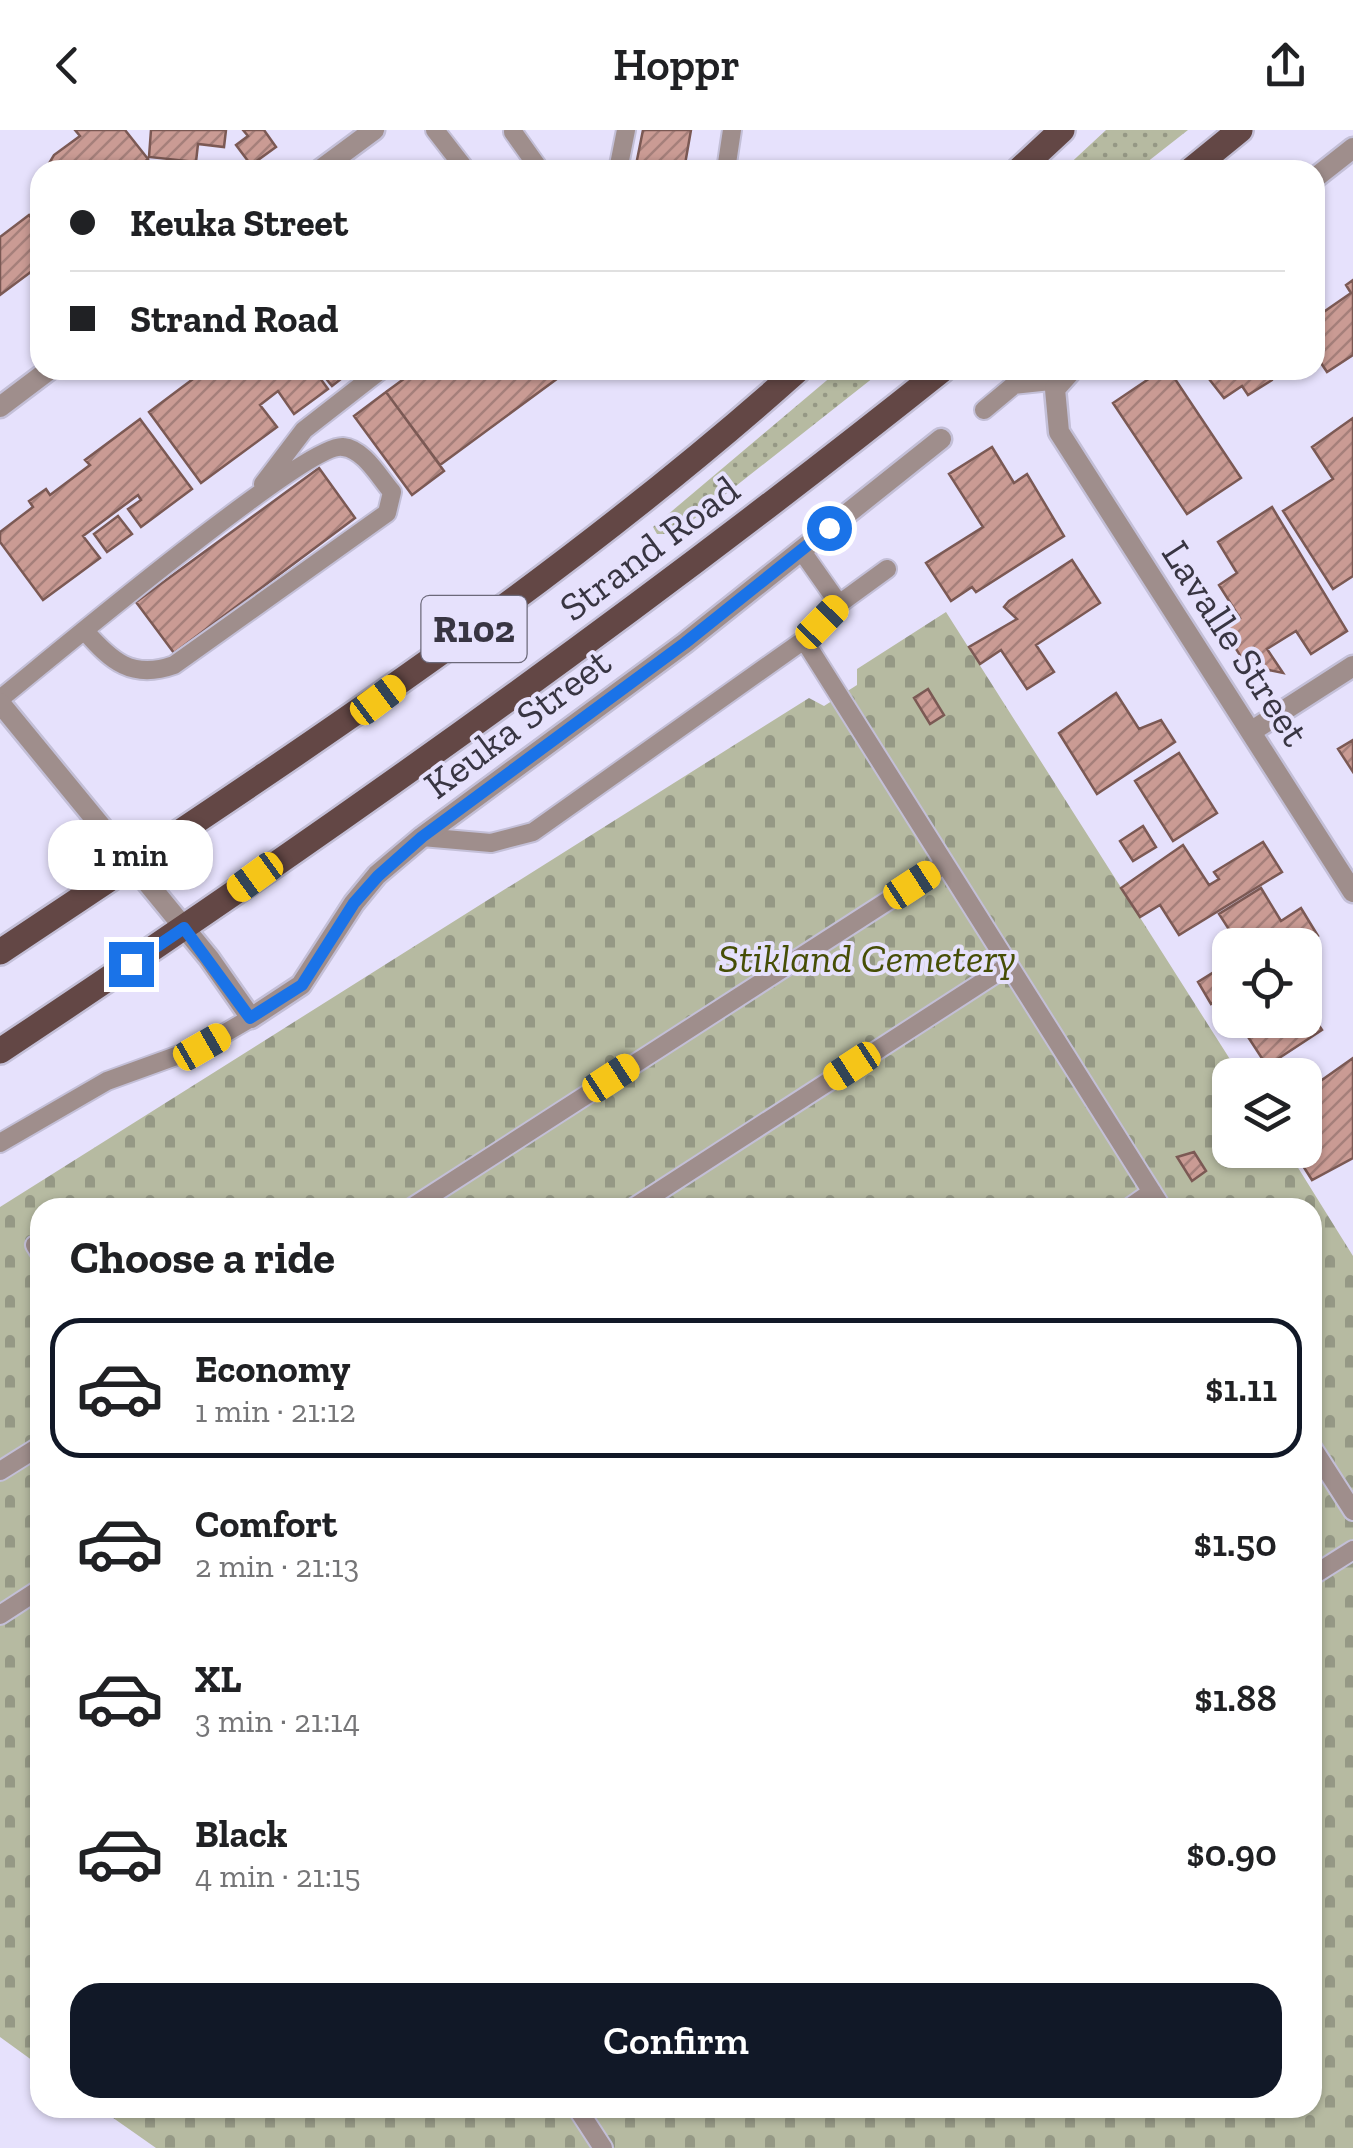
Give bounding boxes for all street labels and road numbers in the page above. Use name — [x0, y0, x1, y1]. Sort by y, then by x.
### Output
street label: Strand Road — [550, 465, 748, 631]
street label: Lavalle Street — [1152, 532, 1320, 755]
road number: R102 — [422, 596, 526, 662]
street label: Keuka Street — [414, 637, 620, 809]

